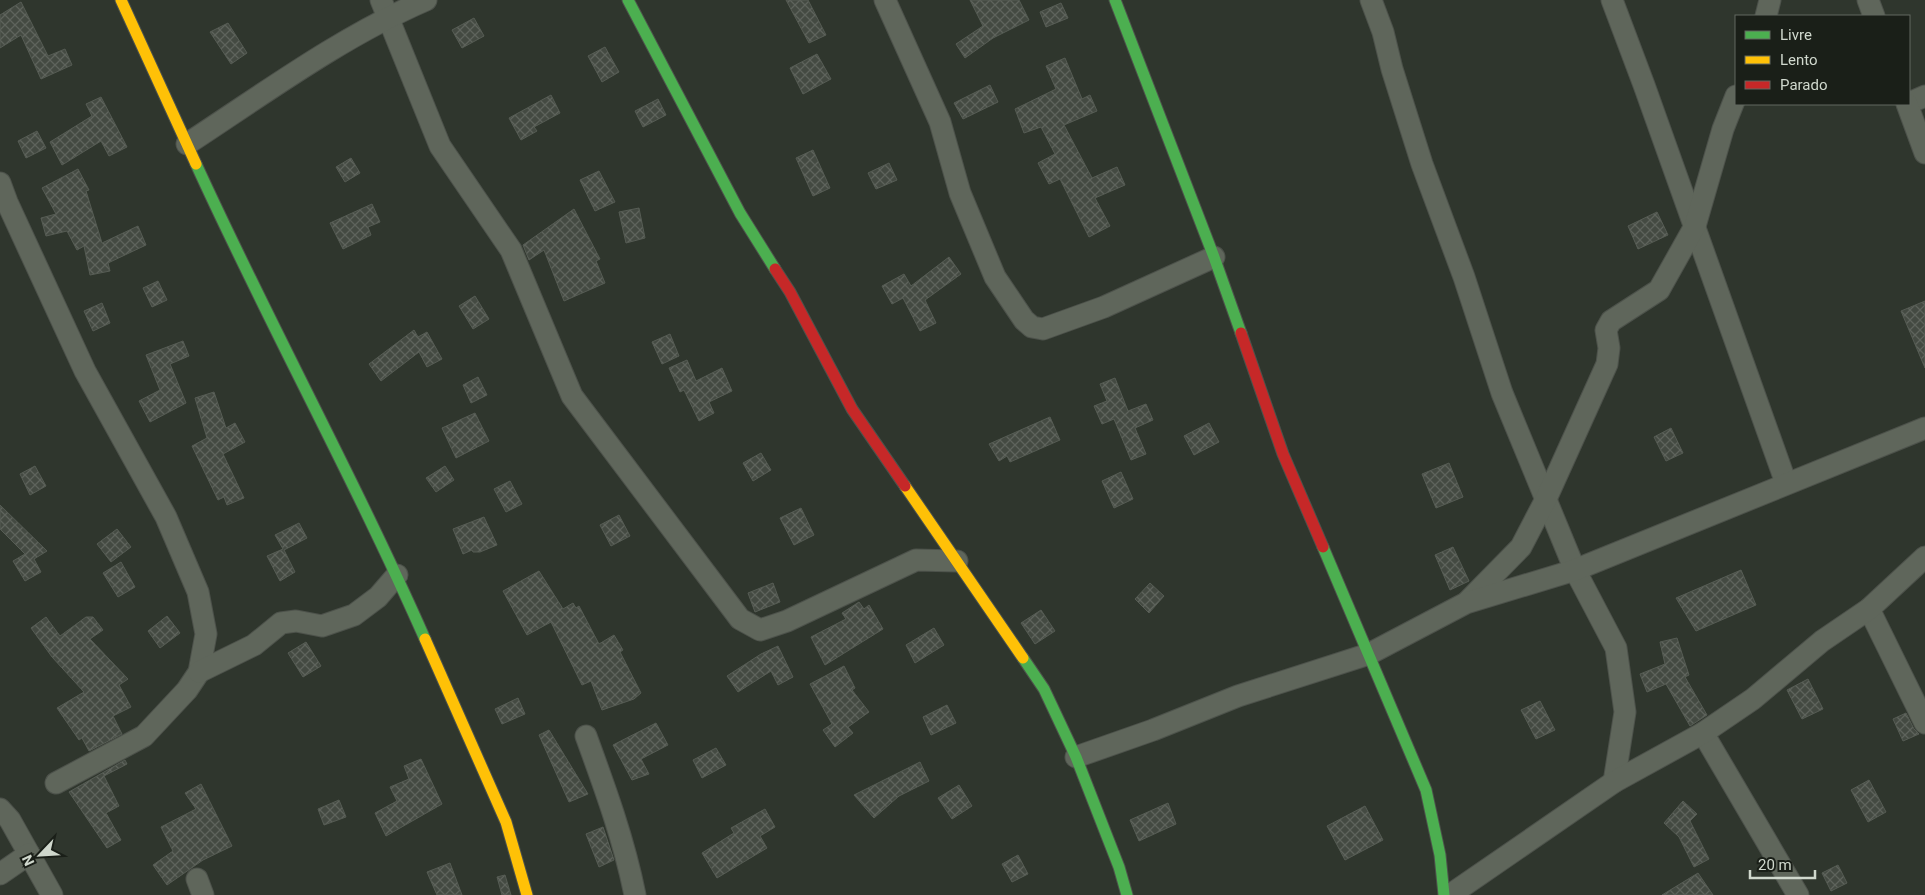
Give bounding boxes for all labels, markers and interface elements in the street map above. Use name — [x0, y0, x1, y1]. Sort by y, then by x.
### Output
legend — [1735, 15, 1910, 105]
text: Livre — [1780, 26, 1812, 44]
text: Lento — [1780, 51, 1818, 69]
text: Parado — [1780, 76, 1828, 94]
north arrow — [15, 830, 65, 880]
scale bar — [1750, 848, 1815, 880]
text: N — [19, 853, 38, 868]
text: 20 m — [1758, 856, 1792, 874]

